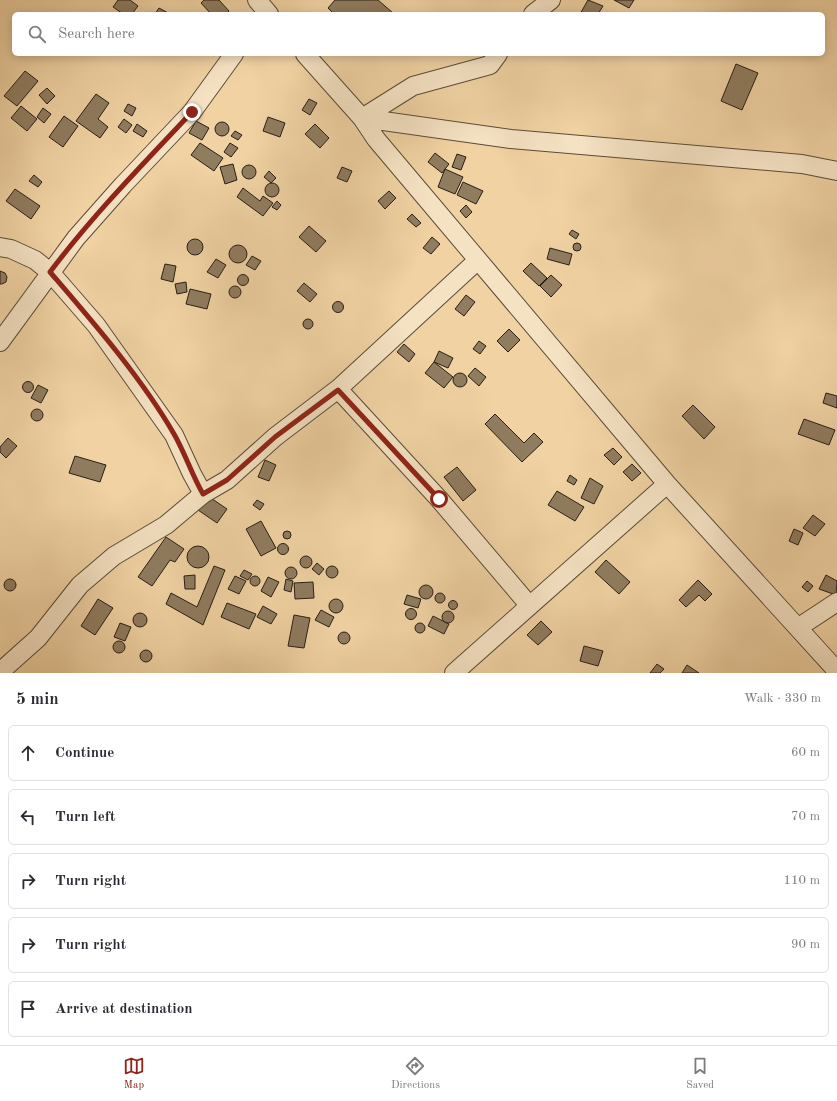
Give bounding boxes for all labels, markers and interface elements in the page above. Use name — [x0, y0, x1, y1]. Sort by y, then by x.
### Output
search box — [12, 12, 825, 56]
icon: search — [26, 23, 48, 45]
text: Search here — [58, 27, 135, 42]
route end — [183, 103, 201, 121]
route start — [430, 490, 448, 508]
text: 5 min — [16, 691, 59, 708]
text: Walk · 330 m — [744, 692, 821, 705]
icon: ahead — [17, 742, 39, 764]
text: Continue — [55, 746, 114, 761]
text: 60 m — [791, 746, 820, 759]
icon: left — [17, 806, 39, 828]
text: Turn left — [55, 810, 115, 825]
text: 70 m — [791, 810, 820, 823]
icon: right — [17, 870, 39, 892]
text: Turn right — [55, 874, 126, 889]
text: 110 m — [783, 874, 820, 887]
icon: right — [17, 934, 39, 956]
text: Turn right — [55, 938, 126, 953]
text: 90 m — [791, 938, 820, 951]
icon: arrive — [17, 998, 39, 1020]
text: Arrive at destination — [55, 1002, 193, 1017]
tab: Map — [123, 1055, 145, 1093]
tab: Directions — [391, 1055, 440, 1093]
tab: Saved — [686, 1055, 714, 1093]

